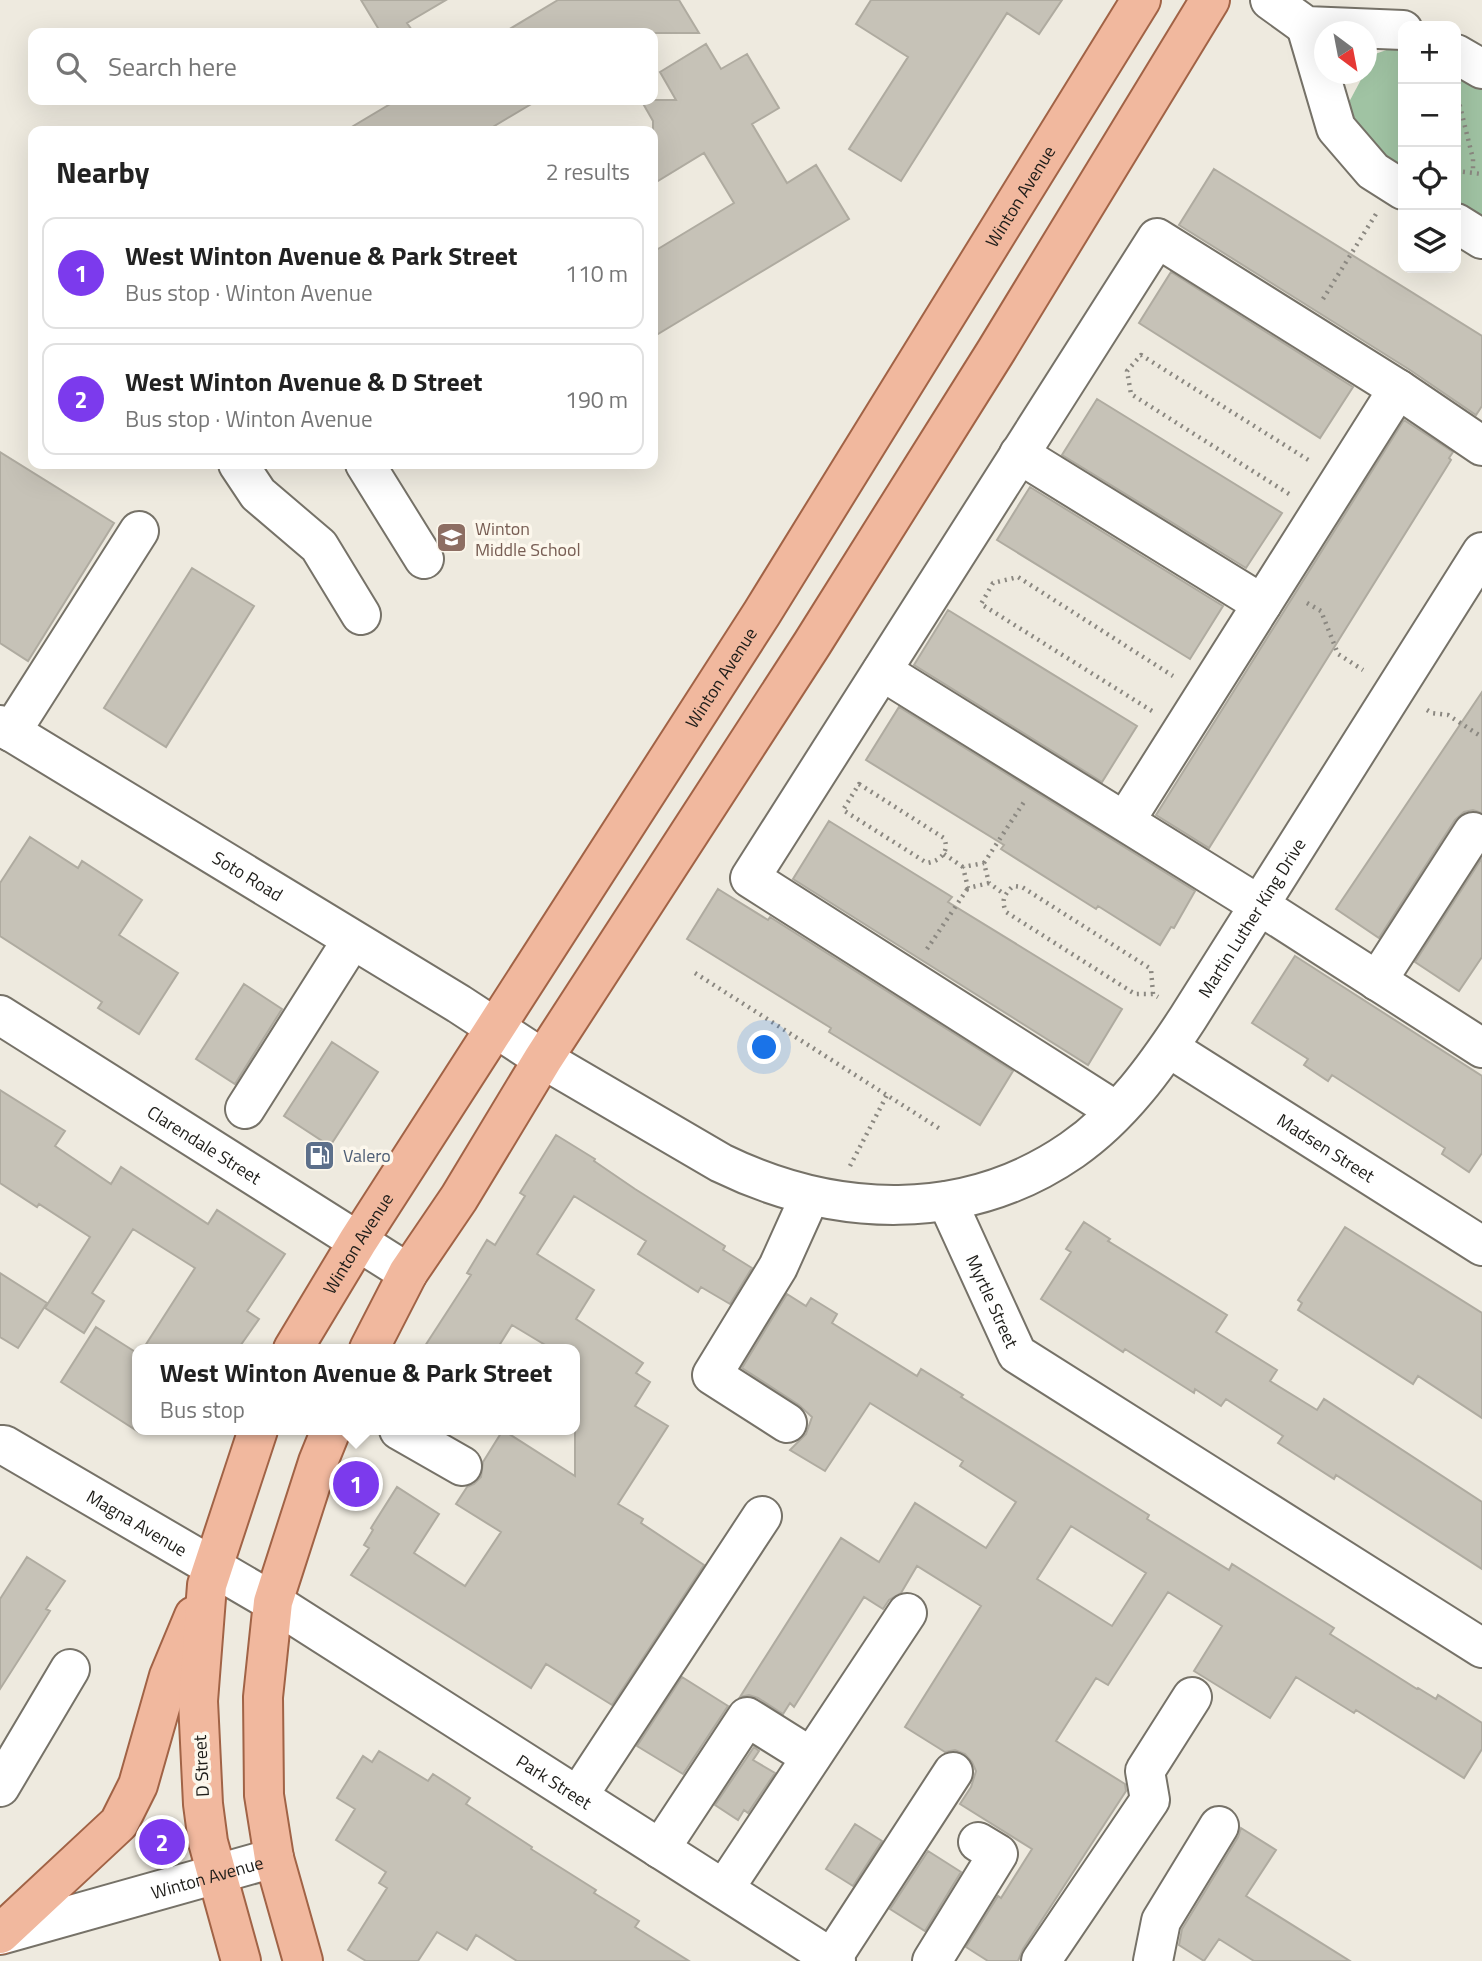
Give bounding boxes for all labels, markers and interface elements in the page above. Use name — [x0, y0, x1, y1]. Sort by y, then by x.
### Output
north arrow — [1314, 21, 1377, 84]
map controls — [1398, 21, 1461, 273]
button: + — [1398, 21, 1461, 84]
search box — [28, 28, 658, 105]
text: Search here — [108, 47, 237, 86]
icon: search — [52, 48, 90, 86]
button: − — [1398, 84, 1461, 147]
street label: Winton Avenue — [978, 140, 1062, 252]
button: locate — [1398, 147, 1461, 210]
text: Nearby — [56, 149, 149, 195]
text: 2 results — [546, 154, 630, 189]
button: layers — [1398, 210, 1461, 273]
text: West Winton Avenue & Park Street — [125, 236, 517, 275]
text: 1 — [75, 256, 87, 291]
text: 110 m — [565, 256, 628, 291]
text: Bus stop · Winton Avenue — [125, 275, 373, 310]
text: West Winton Avenue & D Street — [125, 362, 483, 401]
text: 2 — [75, 382, 87, 417]
text: 190 m — [565, 382, 628, 417]
text: Bus stop · Winton Avenue — [125, 401, 373, 436]
place label: Winton Middle School — [475, 515, 581, 563]
school or university icon: Winton Middle School — [435, 521, 469, 555]
street label: Winton Avenue — [678, 622, 763, 733]
street label: Martin Luther King Drive — [1191, 832, 1312, 1003]
street label: Soto Road — [207, 844, 288, 907]
your location — [747, 1030, 781, 1064]
street label: Clarendale Street — [142, 1098, 267, 1191]
street label: Madsen Street — [1272, 1106, 1381, 1189]
fuel station icon: Valero — [303, 1138, 337, 1172]
place label: Valero — [343, 1142, 391, 1169]
street label: Winton Avenue — [316, 1187, 399, 1299]
street label: Myrtle Street — [960, 1250, 1026, 1353]
popup — [132, 1344, 580, 1435]
text: West Winton Avenue & Park Street — [160, 1353, 552, 1392]
text: Bus stop — [160, 1392, 245, 1427]
pin: 1 — [333, 1458, 379, 1510]
street label: Magna Avenue — [82, 1483, 192, 1563]
street label: D Street — [186, 1734, 216, 1798]
street label: Park Street — [511, 1747, 598, 1816]
pin: 2 — [139, 1816, 185, 1868]
street label: Winton Avenue — [148, 1848, 266, 1905]

